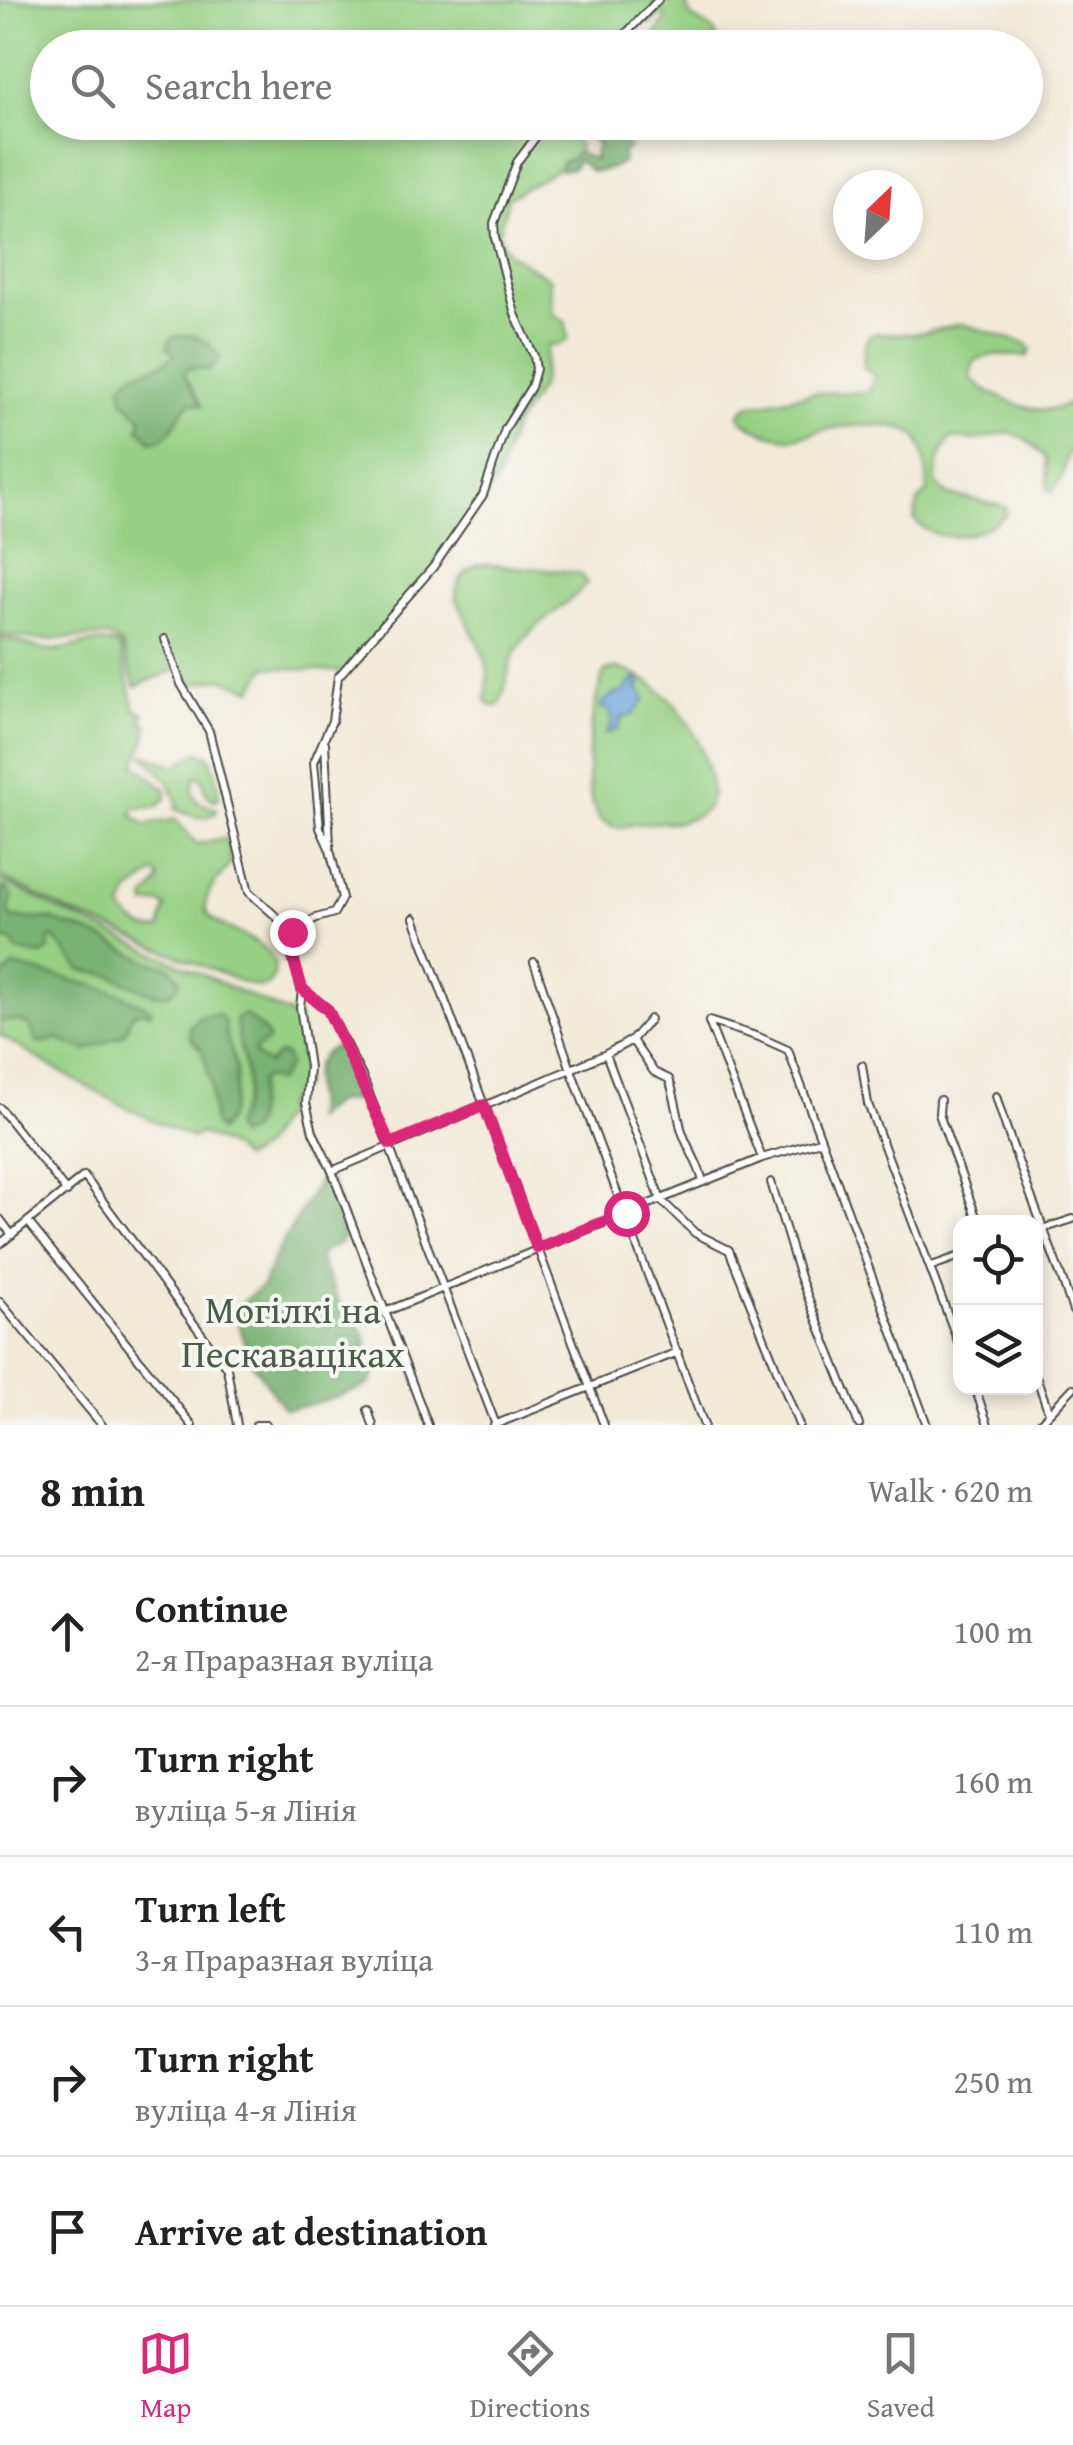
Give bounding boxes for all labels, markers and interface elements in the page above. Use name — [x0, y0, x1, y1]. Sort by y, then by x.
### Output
search box — [30, 30, 1043, 140]
text: Search here — [145, 57, 333, 113]
icon: search — [65, 58, 120, 113]
north arrow — [833, 170, 923, 260]
route end — [270, 910, 316, 956]
route start — [604, 1191, 650, 1237]
map controls — [953, 1215, 1043, 1395]
button: locate — [953, 1215, 1043, 1305]
park label: Могілкі на Пескаваціках — [181, 1281, 405, 1381]
button: layers — [953, 1305, 1043, 1395]
text: 8 min — [40, 1460, 145, 1521]
text: Walk · 620 m — [868, 1467, 1033, 1514]
text: Continue — [135, 1580, 288, 1636]
icon: ahead — [40, 1604, 95, 1659]
text: 100 m — [954, 1608, 1033, 1655]
text: 2-я Праразная вуліца — [135, 1636, 433, 1683]
text: Turn right — [135, 1730, 314, 1786]
icon: right — [40, 1754, 95, 1809]
text: 160 m — [954, 1758, 1033, 1805]
text: вуліца 5-я Лінія — [135, 1786, 357, 1833]
text: Turn left — [135, 1880, 286, 1936]
icon: left — [40, 1904, 95, 1959]
text: 110 m — [954, 1908, 1033, 1955]
text: 3-я Праразная вуліца — [135, 1936, 433, 1983]
text: Turn right — [135, 2030, 314, 2086]
icon: right — [40, 2054, 95, 2109]
text: 250 m — [954, 2058, 1033, 2105]
text: вуліца 4-я Лінія — [135, 2086, 357, 2133]
text: Arrive at destination — [135, 2203, 488, 2259]
icon: arrive — [40, 2204, 95, 2259]
tab: Map — [138, 2326, 193, 2427]
tab: Directions — [470, 2326, 590, 2427]
tab: Saved — [867, 2326, 935, 2427]

